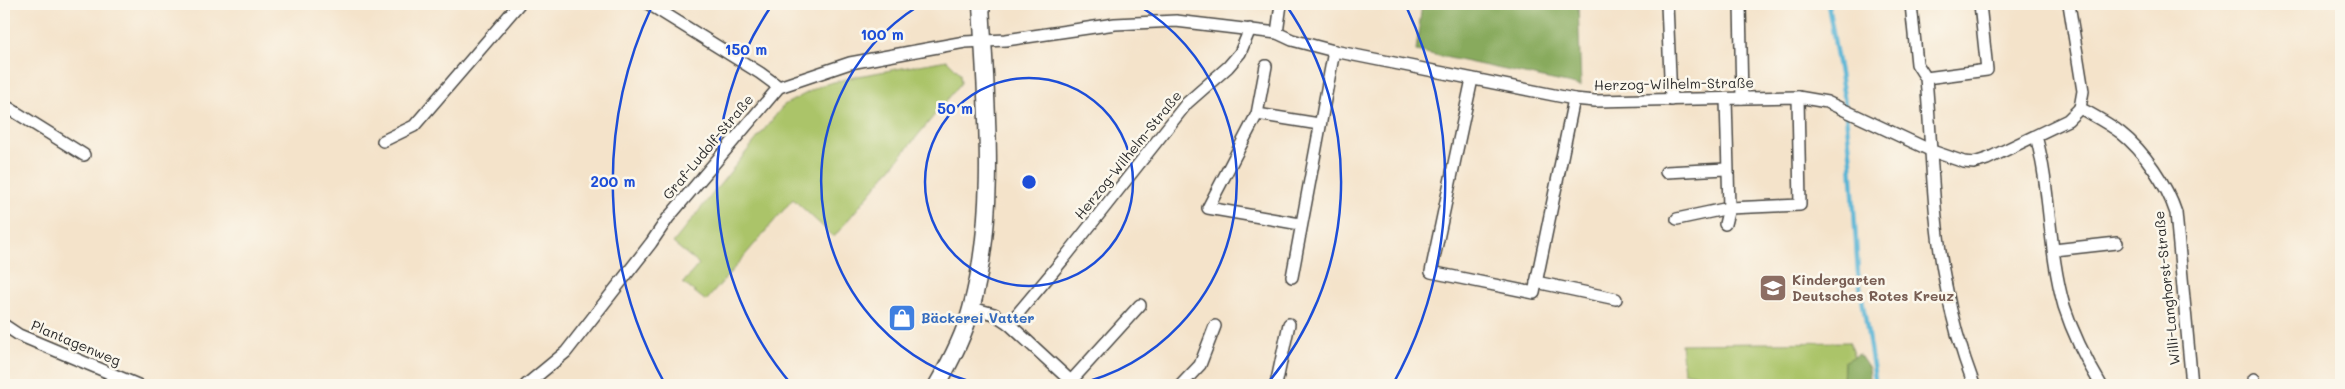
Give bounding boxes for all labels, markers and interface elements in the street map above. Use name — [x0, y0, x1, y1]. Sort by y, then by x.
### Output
text: 100 m — [860, 24, 904, 44]
text: 150 m — [725, 39, 767, 59]
street label: Herzog-Wilhelm-Straße — [1594, 73, 1754, 94]
street label: Herzog-Wilhelm-Straße — [1070, 86, 1185, 223]
street label: Graf-Ludolf-Straße — [658, 90, 757, 203]
text: 50 m — [937, 98, 973, 118]
text: 200 m — [591, 171, 636, 191]
centre of rings — [1020, 173, 1038, 191]
street label: Willi-Langhorst-Straße — [2149, 210, 2184, 366]
place label: Kindergarten Deutsches Rotes Kreuz — [1792, 270, 1954, 305]
school or university icon: Kindergarten Deutsches Rotes Kreuz — [1758, 273, 1788, 303]
shop icon: Bäckerei Vatter — [887, 303, 917, 333]
place label: Bäckerei Vatter — [921, 308, 1035, 327]
street label: Plantagenweg — [28, 315, 124, 370]

